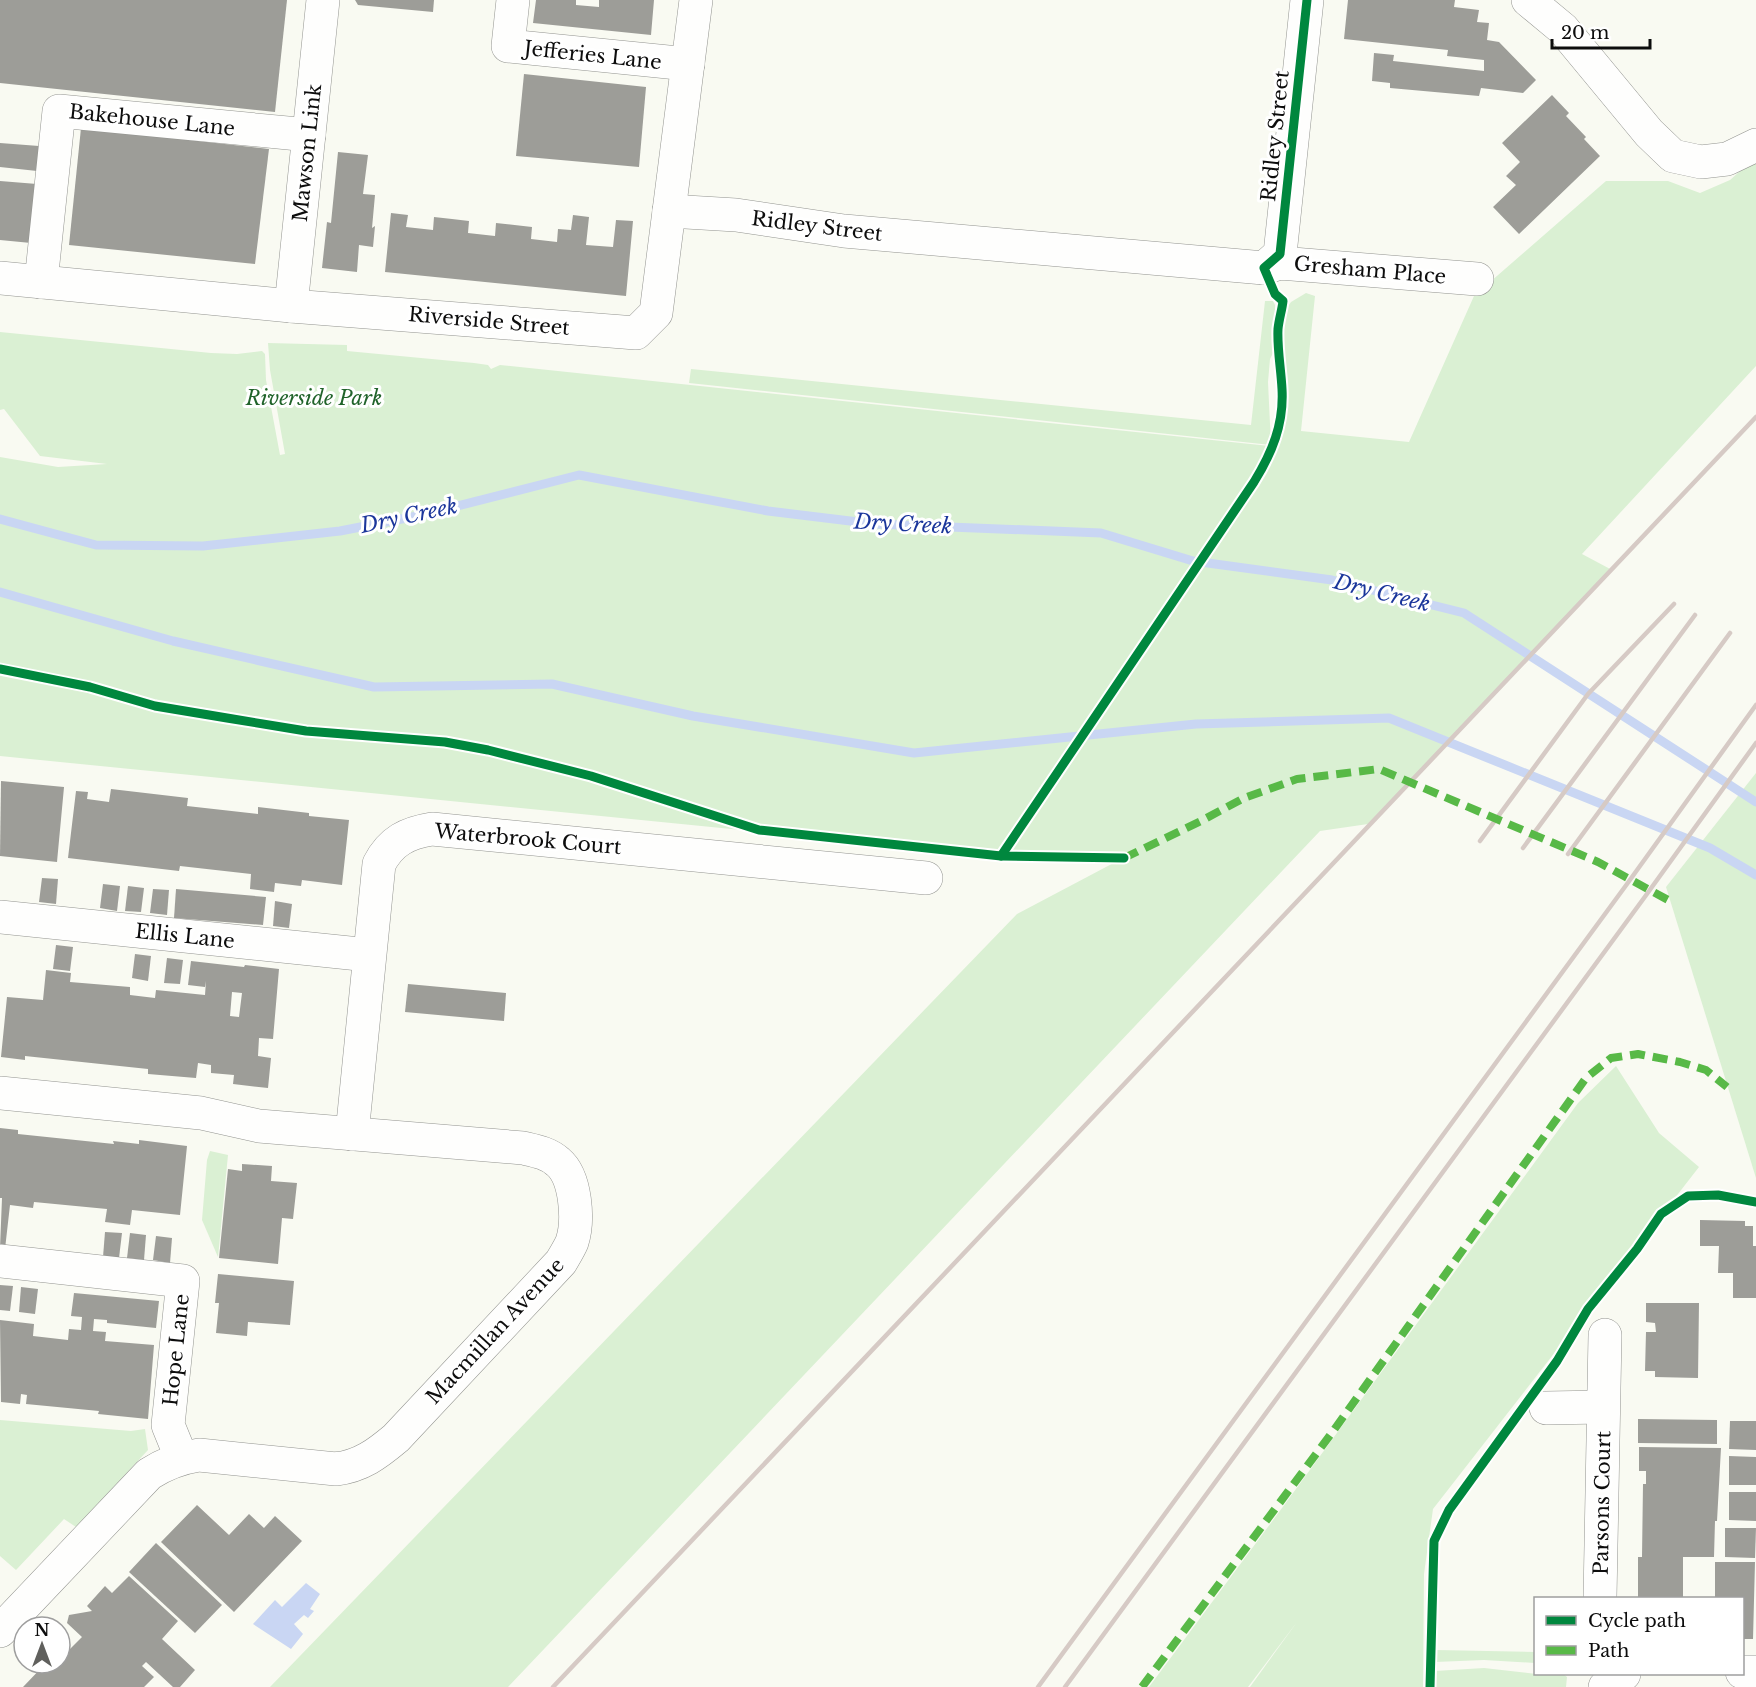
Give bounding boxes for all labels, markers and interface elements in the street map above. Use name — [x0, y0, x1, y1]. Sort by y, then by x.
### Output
scale bar — [1552, 12, 1650, 50]
text: 20 m — [1561, 22, 1609, 44]
street label: Jefferies Lane — [520, 36, 663, 74]
street label: Ridley Street — [1256, 69, 1294, 203]
street label: Mawson Link — [288, 82, 326, 223]
street label: Bakehouse Lane — [68, 99, 236, 141]
street label: Ridley Street — [750, 206, 884, 246]
street label: Gresham Place — [1293, 251, 1447, 289]
street label: Riverside Street — [407, 302, 571, 340]
park label: Riverside Park — [245, 386, 382, 410]
water label: Dry Creek — [357, 493, 460, 539]
water label: Dry Creek — [852, 508, 953, 540]
water label: Dry Creek — [1330, 568, 1433, 618]
street label: Waterbrook Court — [433, 819, 623, 859]
street label: Ellis Lane — [134, 919, 236, 953]
street label: Macmillan Avenue — [421, 1253, 569, 1409]
street label: Hope Lane — [158, 1293, 194, 1407]
street label: Parsons Court — [1589, 1430, 1615, 1575]
legend — [1534, 1597, 1744, 1675]
text: Cycle path — [1588, 1610, 1686, 1632]
north arrow — [12, 1615, 72, 1675]
text: N — [34, 1620, 50, 1640]
text: Path — [1588, 1640, 1629, 1662]

